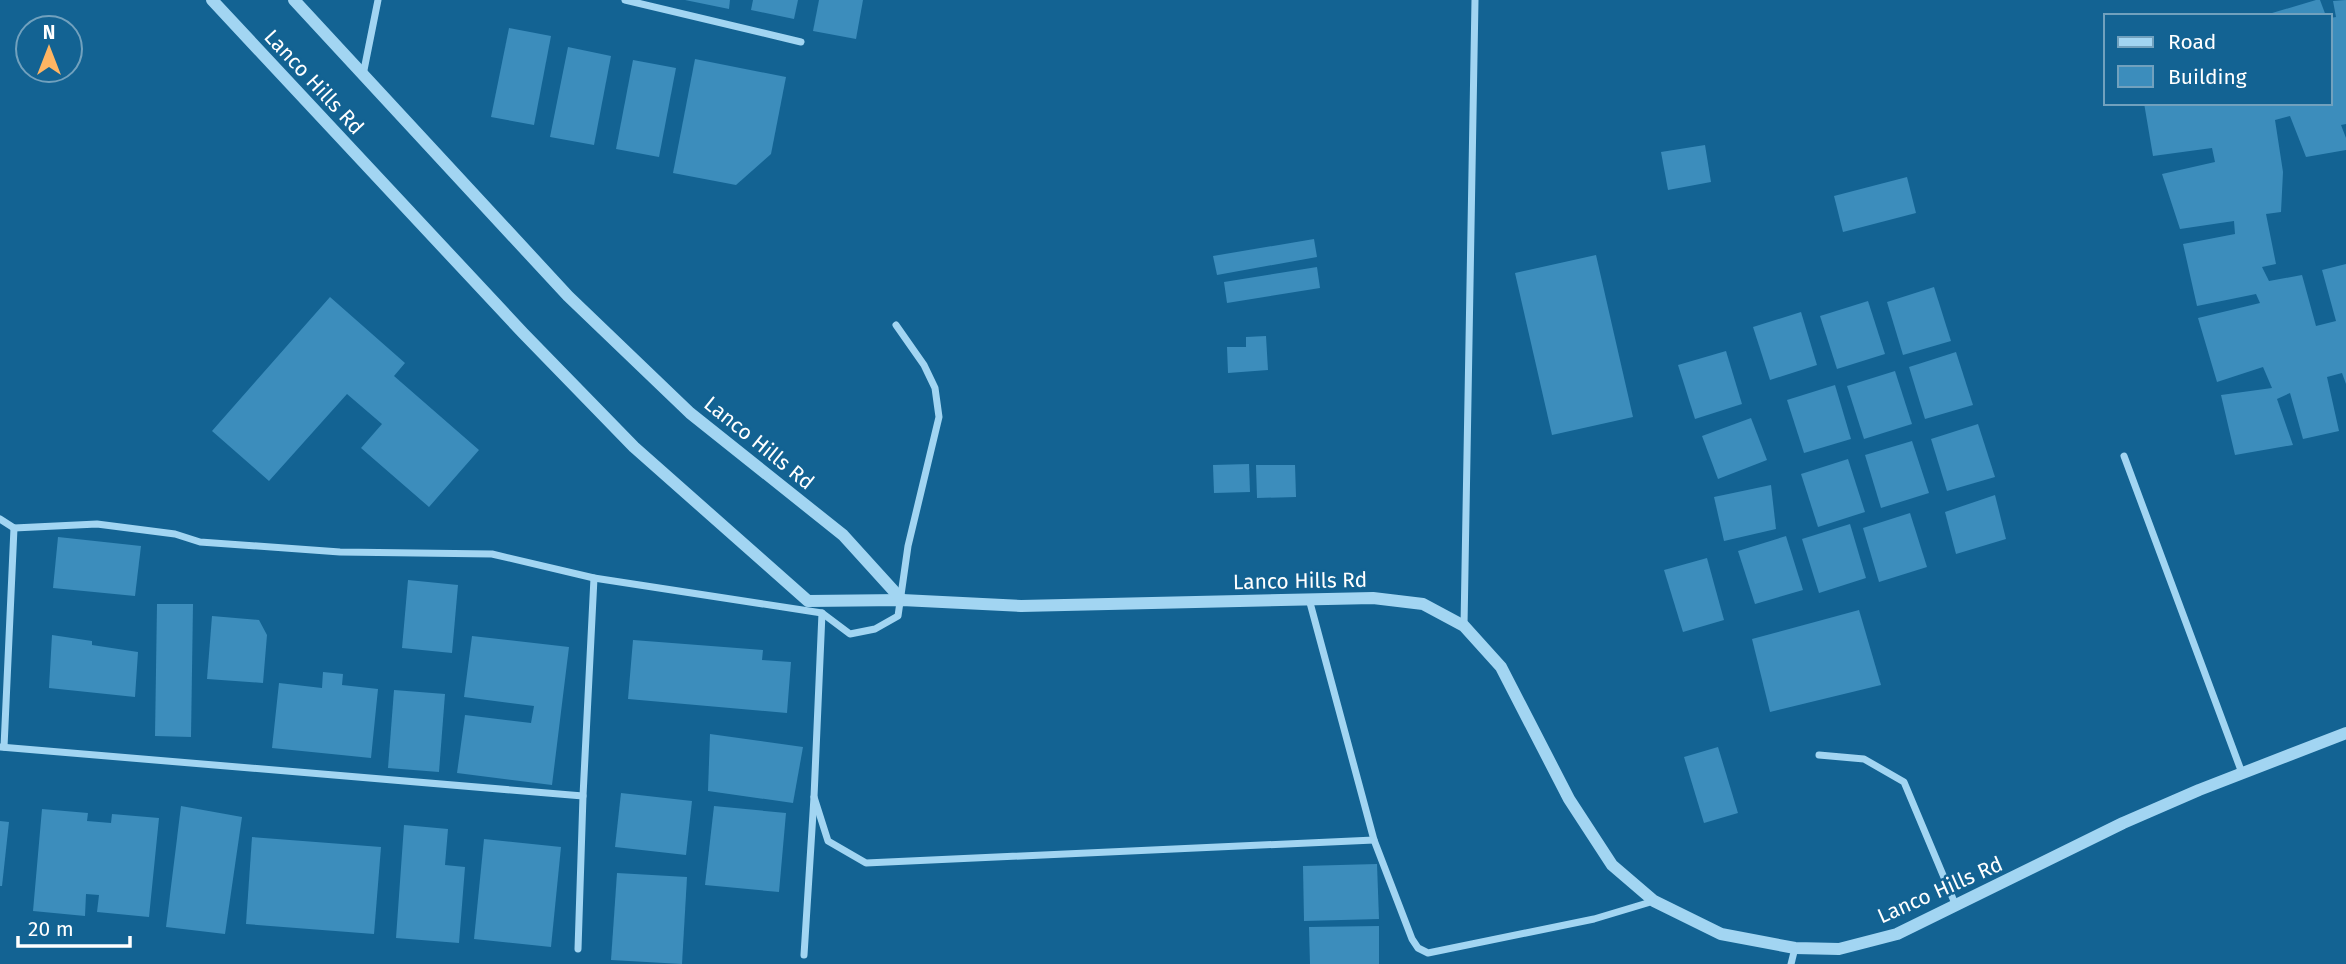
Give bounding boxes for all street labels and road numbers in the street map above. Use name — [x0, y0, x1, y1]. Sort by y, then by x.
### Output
street label: Lanco Hills Rd — [259, 24, 369, 140]
street label: Lanco Hills Rd — [699, 391, 819, 495]
street label: Lanco Hills Rd — [1233, 567, 1367, 595]
street label: Lanco Hills Rd — [1873, 851, 2007, 929]

